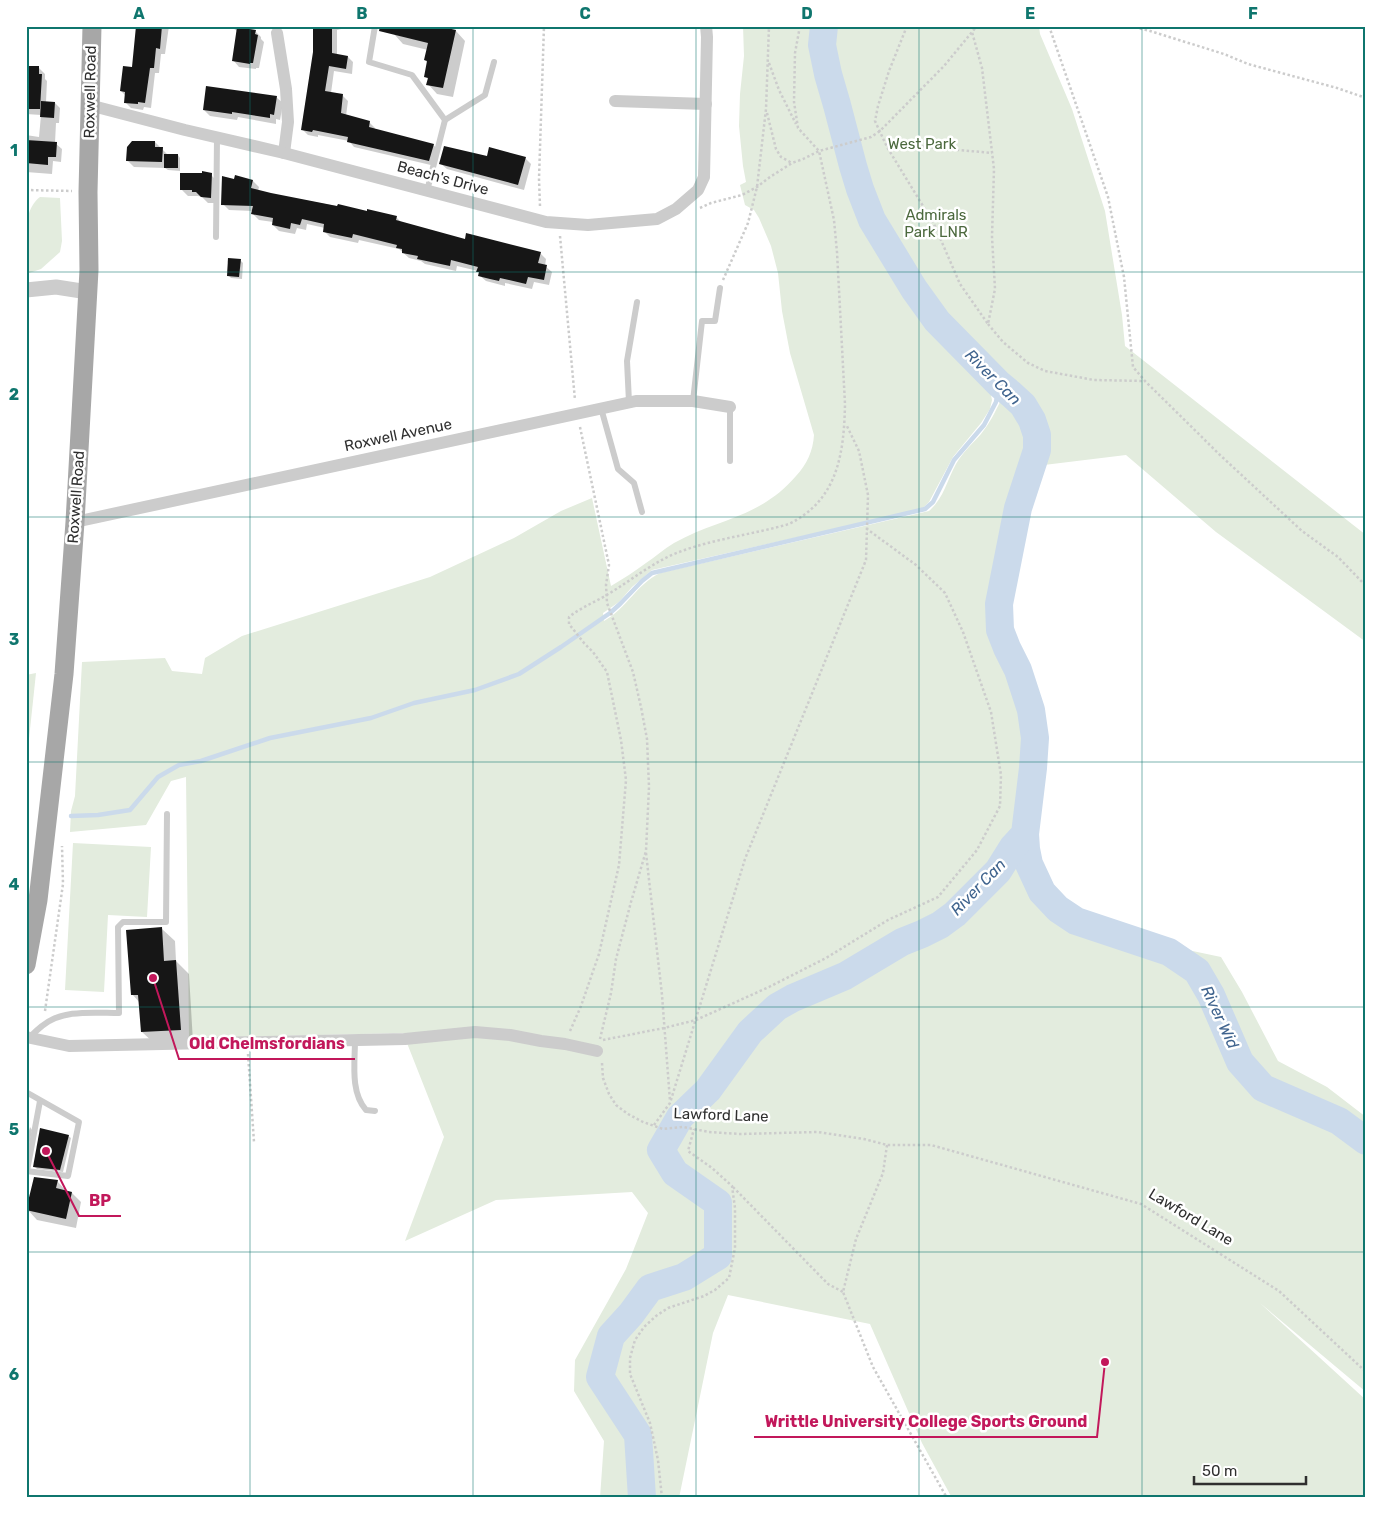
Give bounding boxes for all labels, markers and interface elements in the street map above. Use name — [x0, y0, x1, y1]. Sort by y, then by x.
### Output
text: A — [133, 4, 145, 23]
text: B — [356, 4, 368, 23]
text: C — [579, 4, 591, 23]
text: D — [801, 4, 813, 23]
text: E — [1025, 4, 1035, 23]
text: F — [1248, 4, 1258, 23]
street label: Roxwell Road — [80, 45, 100, 139]
park label: West Park — [888, 135, 956, 153]
text: 1 — [10, 141, 18, 160]
street label: Beach's Drive — [395, 157, 491, 199]
park label: Admirals Park LNR — [904, 206, 968, 241]
water label: River Can — [961, 345, 1025, 409]
text: 2 — [9, 385, 19, 404]
street label: Roxwell Avenue — [343, 415, 453, 455]
street label: Roxwell Road — [64, 450, 88, 544]
text: 3 — [9, 630, 19, 649]
water label: River Can — [946, 855, 1010, 919]
text: 4 — [9, 875, 20, 894]
water label: River Wid — [1197, 982, 1243, 1052]
callout: Old Chelmsfordians — [179, 1028, 355, 1059]
text: Old Chelmsfordians — [189, 1034, 345, 1053]
street label: Lawford Lane — [673, 1104, 769, 1126]
text: 5 — [9, 1120, 19, 1139]
callout: BP — [79, 1185, 121, 1216]
street label: Lawford Lane — [1146, 1185, 1236, 1249]
text: BP — [89, 1191, 111, 1210]
text: 6 — [9, 1365, 19, 1384]
callout: Writtle University College Sports Ground — [754, 1406, 1097, 1437]
text: Writtle University College Sports Ground — [765, 1412, 1087, 1431]
scale bar — [1194, 1454, 1307, 1486]
text: 50 m — [1202, 1462, 1237, 1480]

